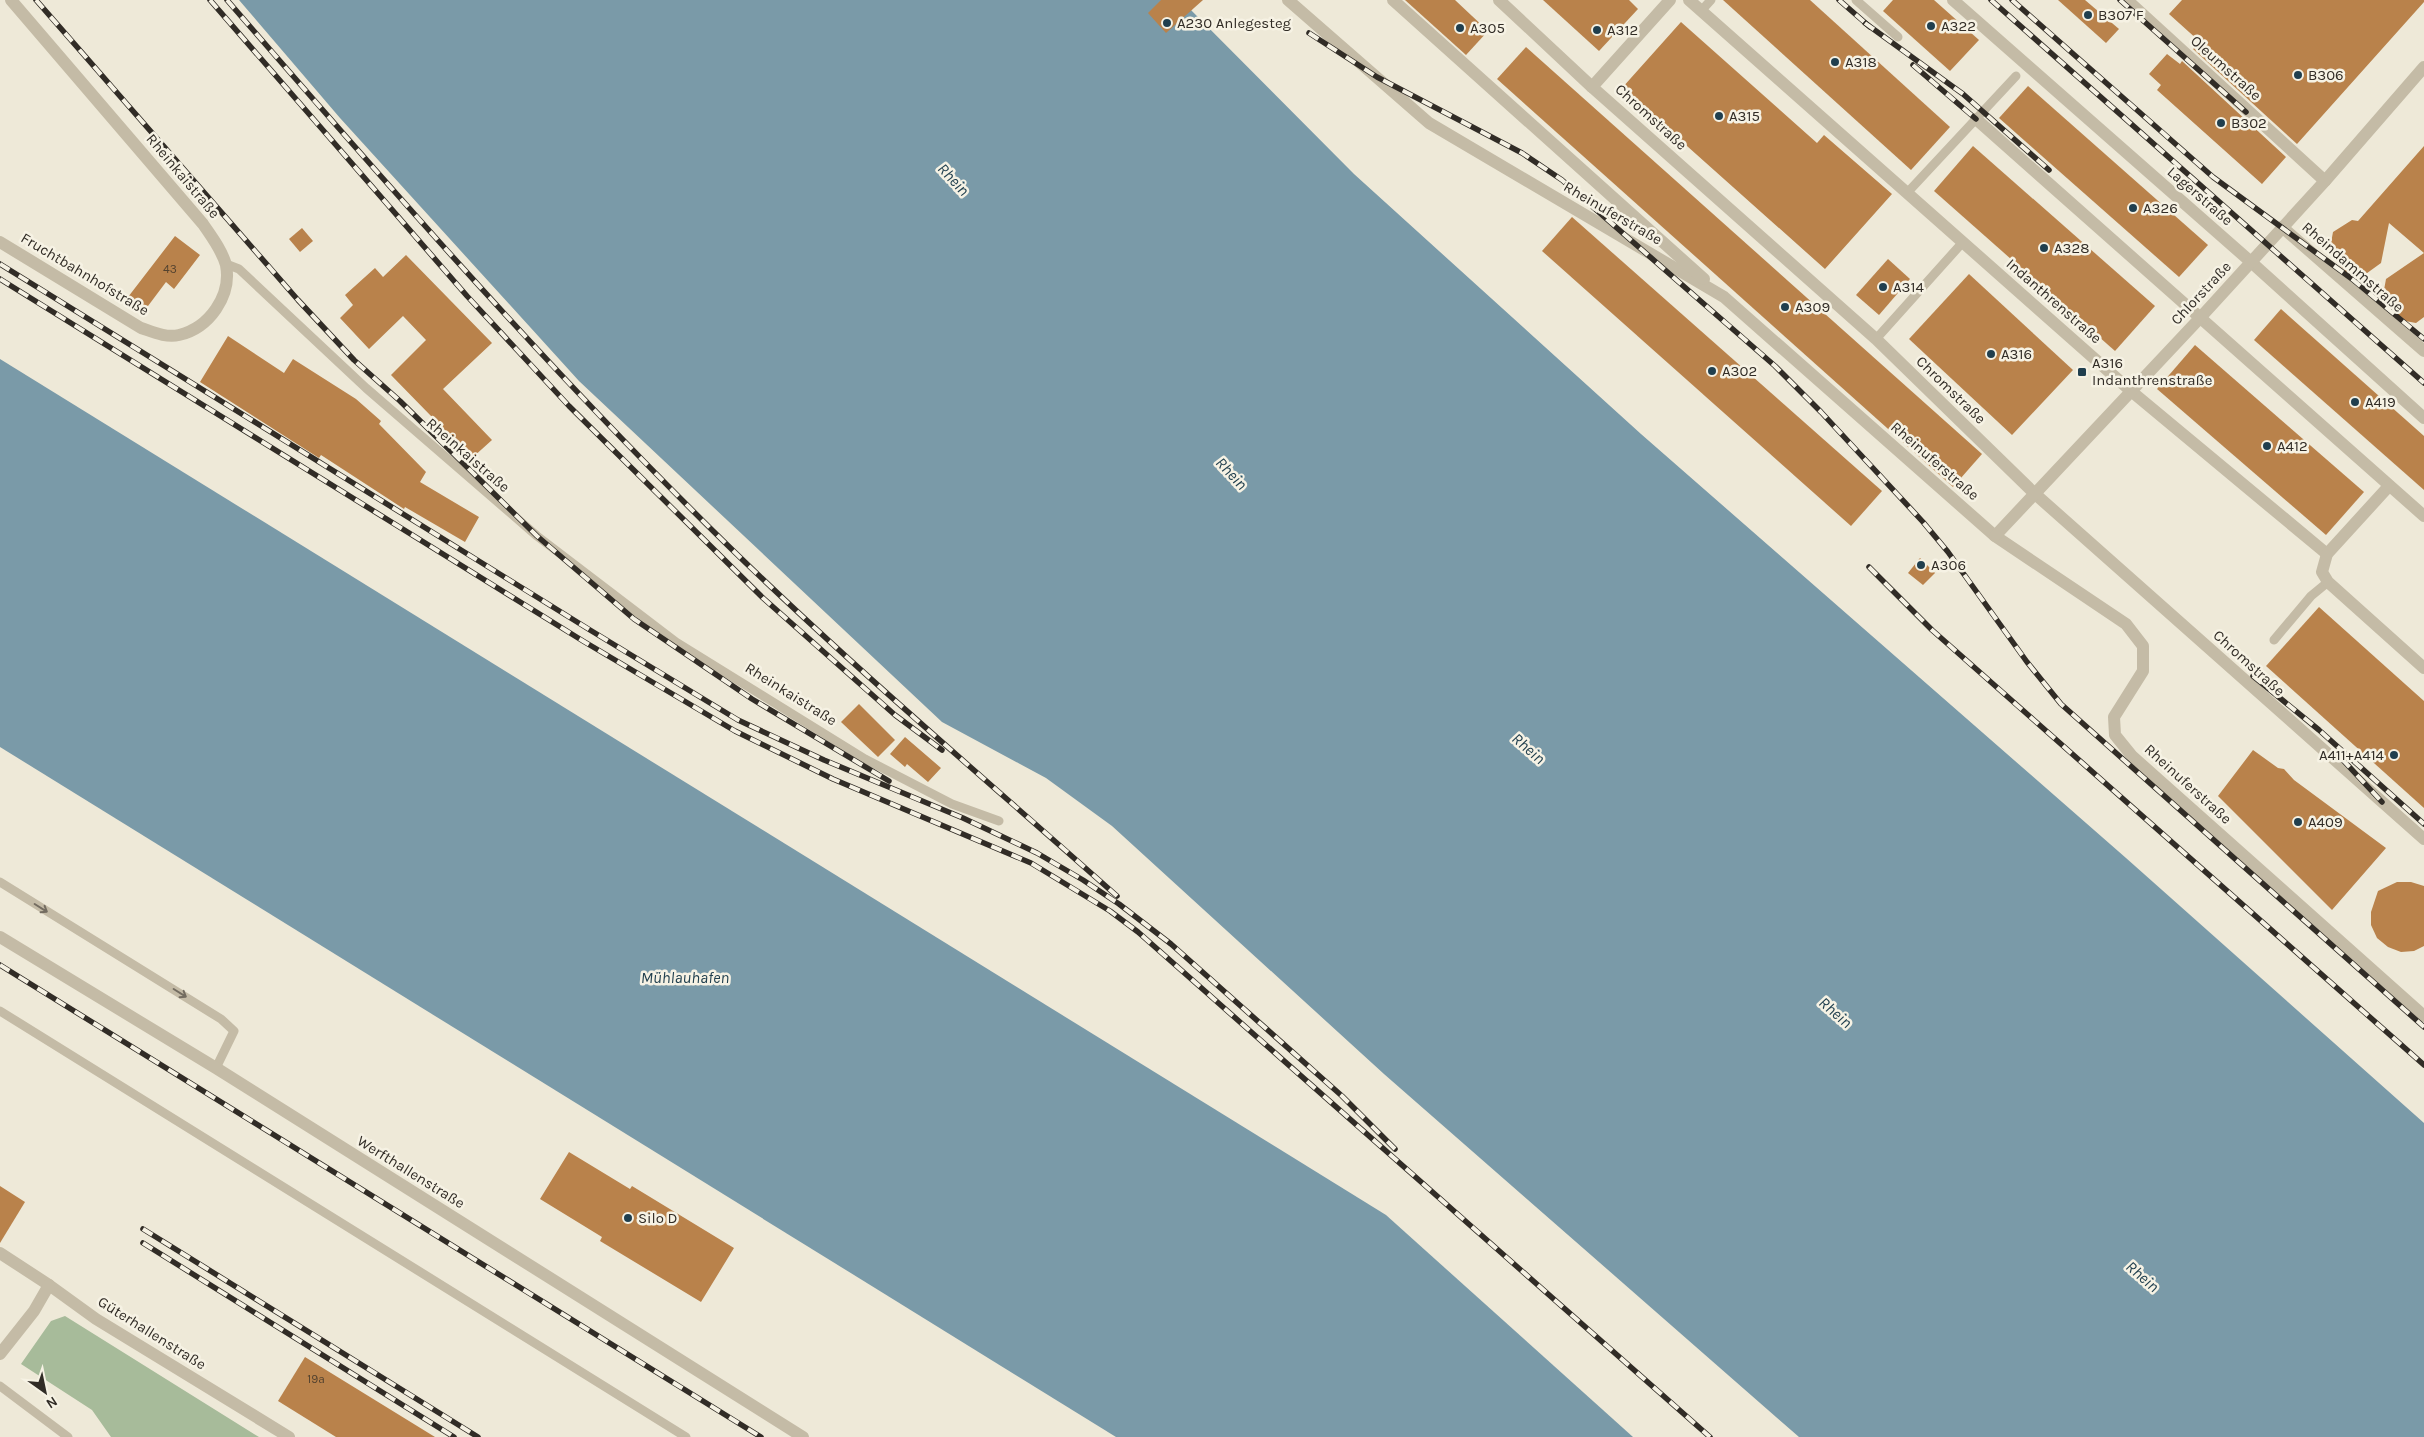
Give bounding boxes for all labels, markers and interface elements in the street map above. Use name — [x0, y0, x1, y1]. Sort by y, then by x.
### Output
place label: B307 F — [2098, 6, 2144, 24]
marker: B307 F — [2082, 9, 2094, 21]
place label: A230 Anlegesteg — [1177, 14, 1292, 32]
marker: A230 Anlegesteg — [1161, 17, 1173, 29]
place label: A322 — [1941, 17, 1976, 35]
place label: A305 — [1470, 19, 1505, 37]
marker: A322 — [1925, 20, 1937, 32]
place label: A312 — [1607, 21, 1638, 39]
marker: A305 — [1454, 22, 1466, 34]
marker: A312 — [1591, 24, 1603, 36]
street label: Oleumstraße — [2187, 32, 2265, 104]
place label: A318 — [1845, 53, 1877, 71]
marker: A318 — [1829, 56, 1841, 68]
place label: B306 — [2308, 66, 2344, 84]
marker: B306 — [2292, 69, 2304, 81]
street label: Chromstraße — [1612, 80, 1690, 154]
place label: A315 — [1729, 107, 1760, 125]
marker: A315 — [1713, 110, 1725, 122]
place label: B302 — [2231, 114, 2267, 132]
marker: B302 — [2215, 117, 2227, 129]
street label: Rheinkaistraße — [142, 130, 224, 222]
water label: Rhein — [934, 159, 974, 200]
street label: Lagerstraße — [2164, 163, 2236, 229]
street label: Rheinuferstraße — [1560, 177, 1666, 249]
place label: A326 — [2143, 199, 2178, 217]
marker: A326 — [2127, 202, 2139, 214]
street label: Rheindammstraße — [2298, 218, 2408, 316]
street label: Fruchtbahnhofstraße — [18, 229, 152, 319]
place label: A328 — [2054, 239, 2089, 257]
marker: A328 — [2038, 242, 2050, 254]
street label: Indanthrenstraße — [2003, 255, 2105, 347]
street label: Chlorstraße — [2167, 258, 2235, 328]
house number: 43 — [163, 262, 177, 276]
place label: A314 — [1893, 278, 1924, 296]
marker: A314 — [1877, 281, 1889, 293]
place label: A309 — [1795, 298, 1830, 316]
marker: A309 — [1779, 301, 1791, 313]
place label: A316 — [2001, 345, 2032, 363]
marker: A316 — [1985, 348, 1997, 360]
street label: Chromstraße — [1912, 352, 1990, 428]
place label: A316 Indanthrenstraße — [2092, 354, 2212, 389]
place label: A302 — [1722, 362, 1757, 380]
marker: A302 — [1706, 365, 1718, 377]
marker: A316 Indanthrenstraße — [2076, 366, 2088, 378]
place label: A419 — [2365, 393, 2396, 411]
marker: A419 — [2349, 396, 2361, 408]
street label: Rheinkaistraße — [423, 414, 513, 496]
street label: Rheinuferstraße — [1887, 418, 1983, 504]
place label: A412 — [2277, 437, 2308, 455]
marker: A412 — [2261, 440, 2273, 452]
water label: Rhein — [1212, 453, 1252, 494]
place label: A306 — [1931, 556, 1966, 574]
marker: A306 — [1915, 559, 1927, 571]
street label: Chromstraße — [2210, 626, 2288, 700]
street label: Rheinkaistraße — [742, 659, 840, 729]
water label: Rhein — [1508, 729, 1549, 768]
street label: Rheinuferstraße — [2141, 740, 2235, 828]
place label: A411+A414 — [2319, 746, 2385, 764]
marker: A411+A414 — [2388, 749, 2400, 761]
place label: A409 — [2308, 813, 2343, 831]
marker: A409 — [2292, 816, 2304, 828]
one-way arrow — [34, 903, 48, 913]
water label: Mühlauhafen — [641, 968, 729, 987]
one-way arrow — [172, 989, 186, 999]
water label: Rhein — [1815, 993, 1856, 1032]
street label: Werfthallenstraße — [354, 1132, 468, 1212]
place label: Silo D — [638, 1209, 677, 1227]
marker: Silo D — [622, 1212, 634, 1224]
water label: Rhein — [2122, 1257, 2163, 1296]
street label: Güterhallenstraße — [95, 1292, 209, 1374]
north arrow — [20, 1367, 70, 1417]
house number: 19a — [307, 1372, 325, 1386]
text: N — [43, 1393, 61, 1412]

